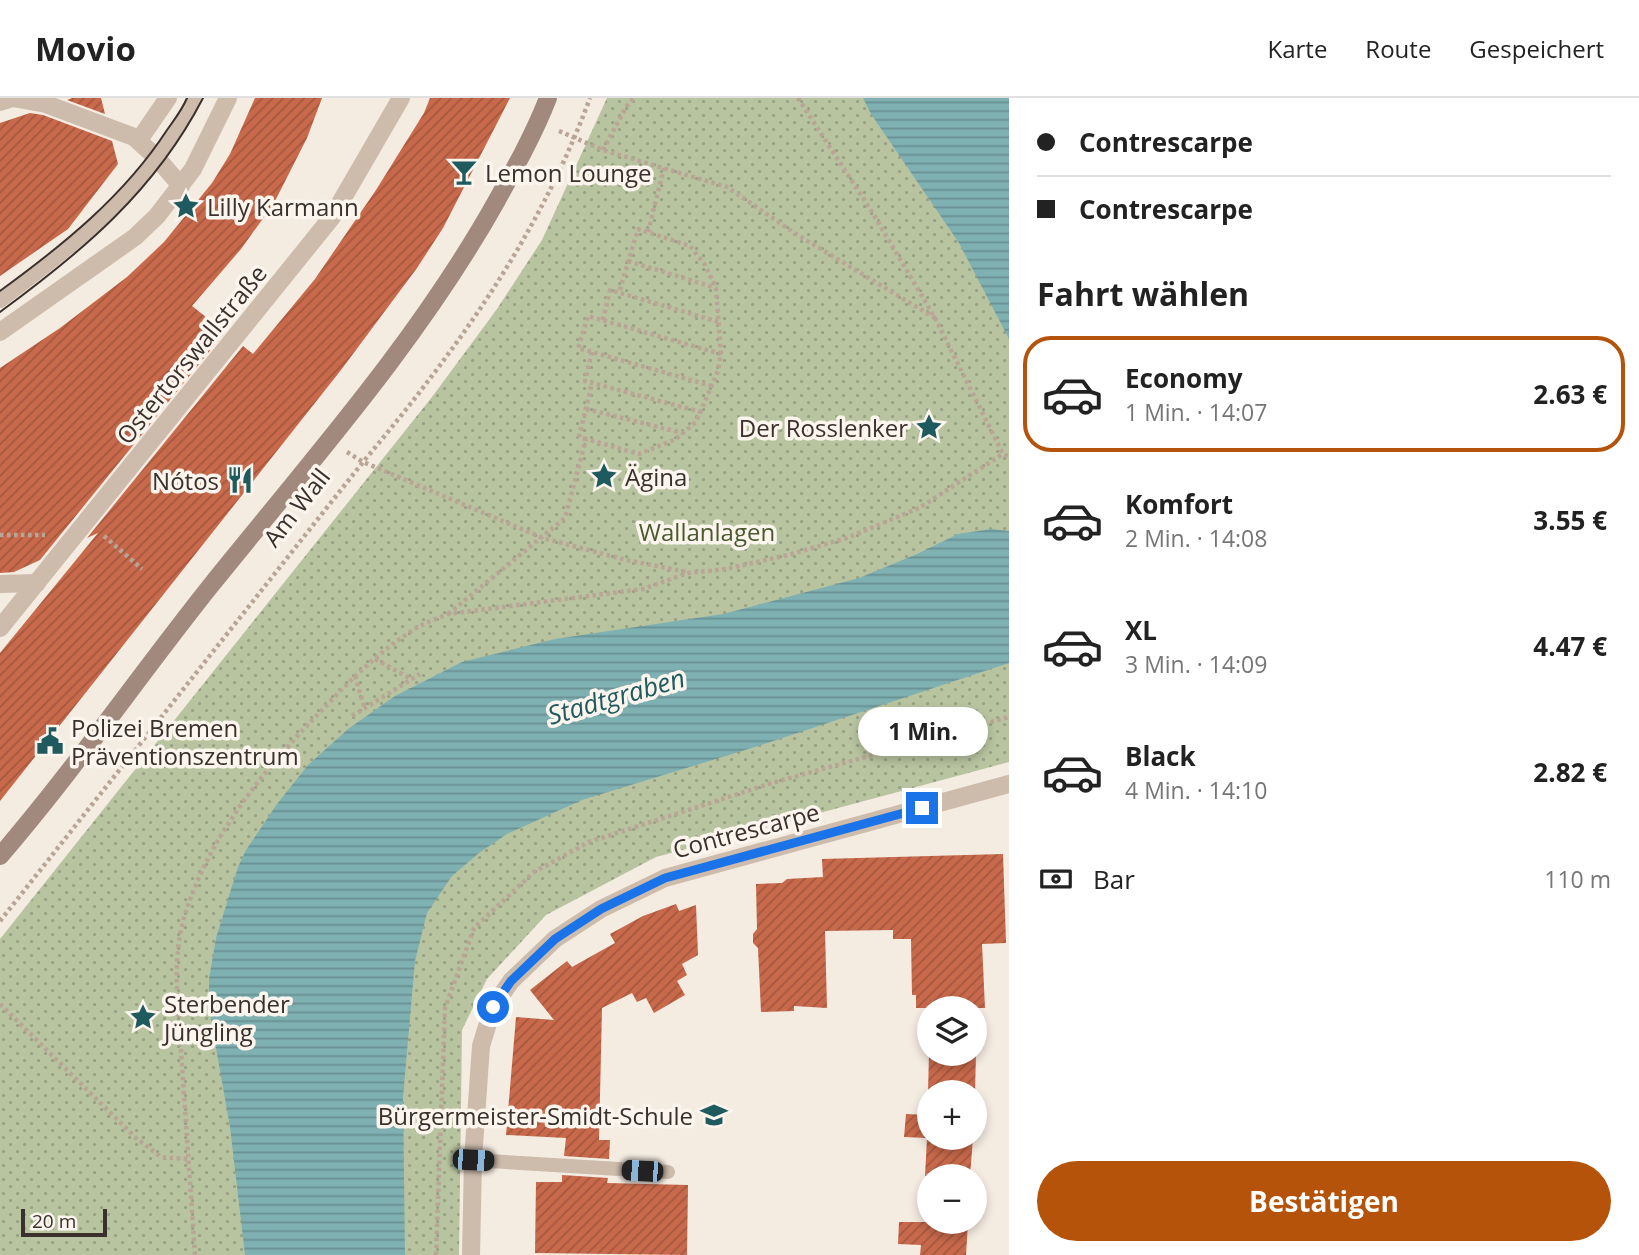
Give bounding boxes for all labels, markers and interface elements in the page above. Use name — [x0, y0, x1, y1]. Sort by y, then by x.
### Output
text: Movio — [35, 26, 136, 71]
text: Karte — [1267, 32, 1327, 65]
text: Route — [1365, 32, 1431, 65]
text: Gespeichert — [1469, 32, 1604, 65]
text: Contrescarpe — [1079, 124, 1253, 160]
place label: Lemon Lounge — [485, 156, 652, 189]
bar icon: Lemon Lounge — [449, 157, 479, 187]
place label: Lilly Karmann — [207, 190, 359, 223]
place icon: Lilly Karmann — [171, 191, 201, 221]
text: Contrescarpe — [1079, 191, 1253, 227]
street label: Ostertorswallstraße — [108, 257, 274, 451]
text: Fahrt wählen — [1037, 272, 1249, 315]
text: Economy — [1125, 360, 1243, 396]
icon: car — [1041, 363, 1104, 426]
text: 2.63 € — [1533, 376, 1607, 412]
text: 1 Min. · 14:07 — [1125, 396, 1267, 428]
place label: Der Rosslenker — [739, 411, 908, 444]
place icon: Der Rosslenker — [914, 412, 944, 442]
place label: Ägina — [625, 460, 687, 493]
street label: Am Wall — [255, 461, 337, 553]
place icon: Ägina — [589, 461, 619, 491]
place label: Nótos — [152, 464, 219, 497]
restaurant icon: Nótos — [225, 465, 255, 495]
text: Komfort — [1125, 486, 1233, 522]
icon: car — [1041, 489, 1104, 552]
text: 3.55 € — [1533, 502, 1607, 538]
park label: Wallanlagen — [639, 515, 775, 548]
text: 2 Min. · 14:08 — [1125, 522, 1267, 554]
text: XL — [1125, 612, 1157, 648]
icon: car — [1041, 615, 1104, 678]
text: 4.47 € — [1533, 628, 1607, 664]
text: 3 Min. · 14:09 — [1125, 648, 1267, 680]
water label: Stadtgraben — [543, 659, 689, 733]
callout: 1 Min. — [857, 706, 987, 756]
place label: Polizei Bremen Präventionszentrum — [71, 711, 299, 772]
text: 1 Min. — [888, 715, 958, 747]
public building icon: Polizei Bremen Präventionszentrum — [35, 726, 65, 756]
text: Black — [1125, 738, 1196, 774]
icon: car — [1041, 741, 1104, 804]
text: 2.82 € — [1533, 754, 1607, 790]
text: 4 Min. · 14:10 — [1125, 774, 1267, 806]
route end — [906, 792, 938, 824]
street label: Contrescarpe — [669, 795, 823, 865]
icon: cash — [1037, 860, 1075, 898]
text: Bar — [1093, 861, 1135, 897]
text: 110 m — [1544, 863, 1611, 895]
place label: Sterbender Jüngling — [162, 987, 290, 1048]
route start — [477, 991, 509, 1023]
map controls — [917, 996, 987, 1234]
button: layers — [917, 996, 987, 1066]
place icon: Sterbender Jüngling — [128, 1002, 158, 1032]
button: + — [917, 1080, 987, 1150]
place label: Bürgermeister-Smidt-Schule — [378, 1099, 693, 1132]
school or university icon: Bürgermeister-Smidt-Schule — [699, 1100, 729, 1130]
car — [452, 1148, 495, 1172]
car — [621, 1159, 664, 1183]
button: Bestätigen — [1037, 1161, 1611, 1241]
button: − — [917, 1164, 987, 1234]
scale bar — [21, 1206, 107, 1238]
text: 20 m — [32, 1208, 76, 1234]

